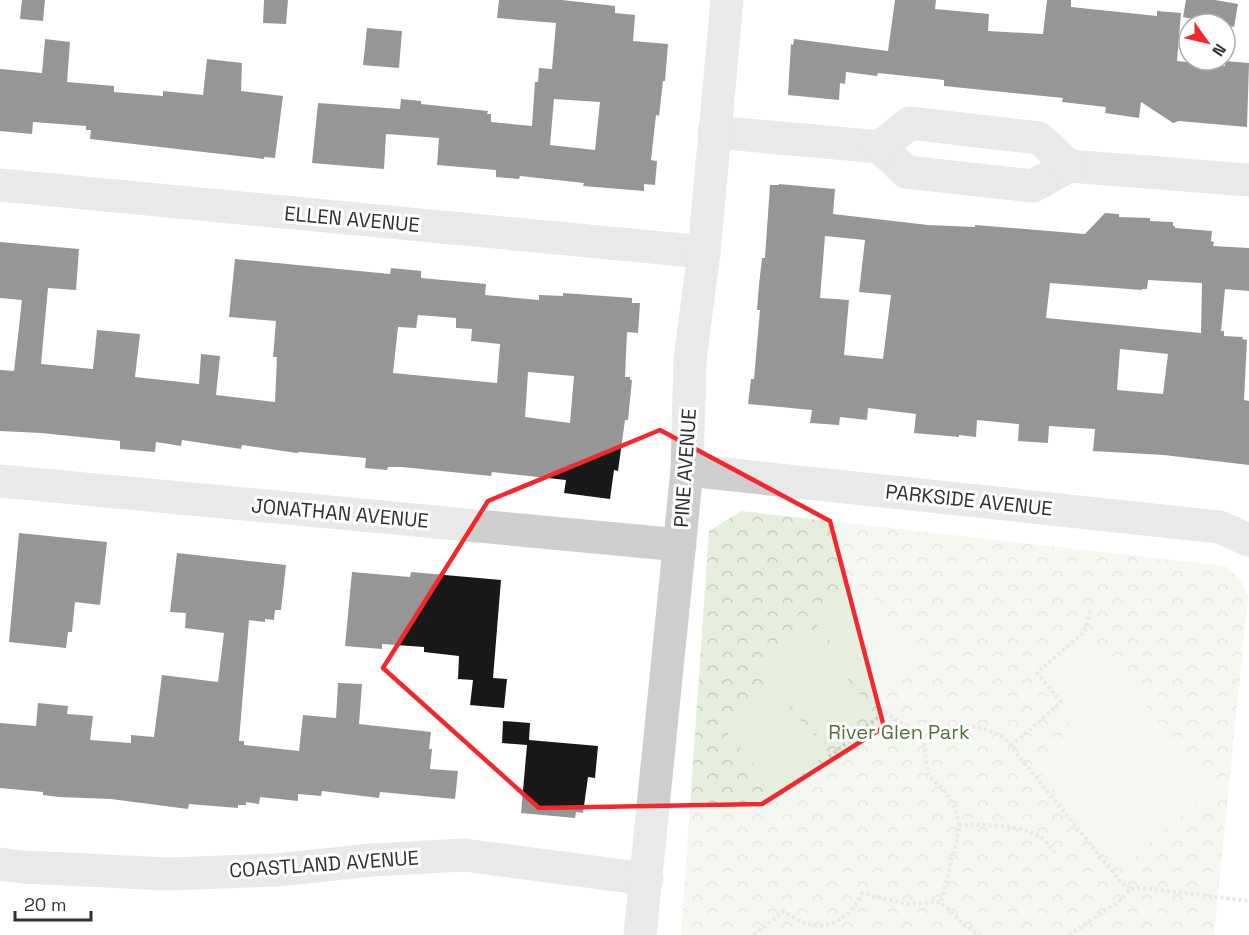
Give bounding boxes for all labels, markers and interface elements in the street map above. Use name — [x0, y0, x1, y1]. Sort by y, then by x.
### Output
north arrow — [1177, 12, 1237, 72]
text: N — [1207, 40, 1231, 60]
street label: ELLEN AVENUE — [283, 200, 421, 238]
street label: PINE AVENUE — [668, 408, 702, 528]
street label: PARKSIDE AVENUE — [884, 478, 1054, 522]
street label: JONATHAN AVENUE — [250, 492, 430, 534]
park label: River Glen Park — [828, 719, 970, 745]
street label: COASTLAND AVENUE — [228, 844, 420, 884]
scale bar — [15, 884, 92, 922]
text: 20 m — [24, 893, 67, 916]

